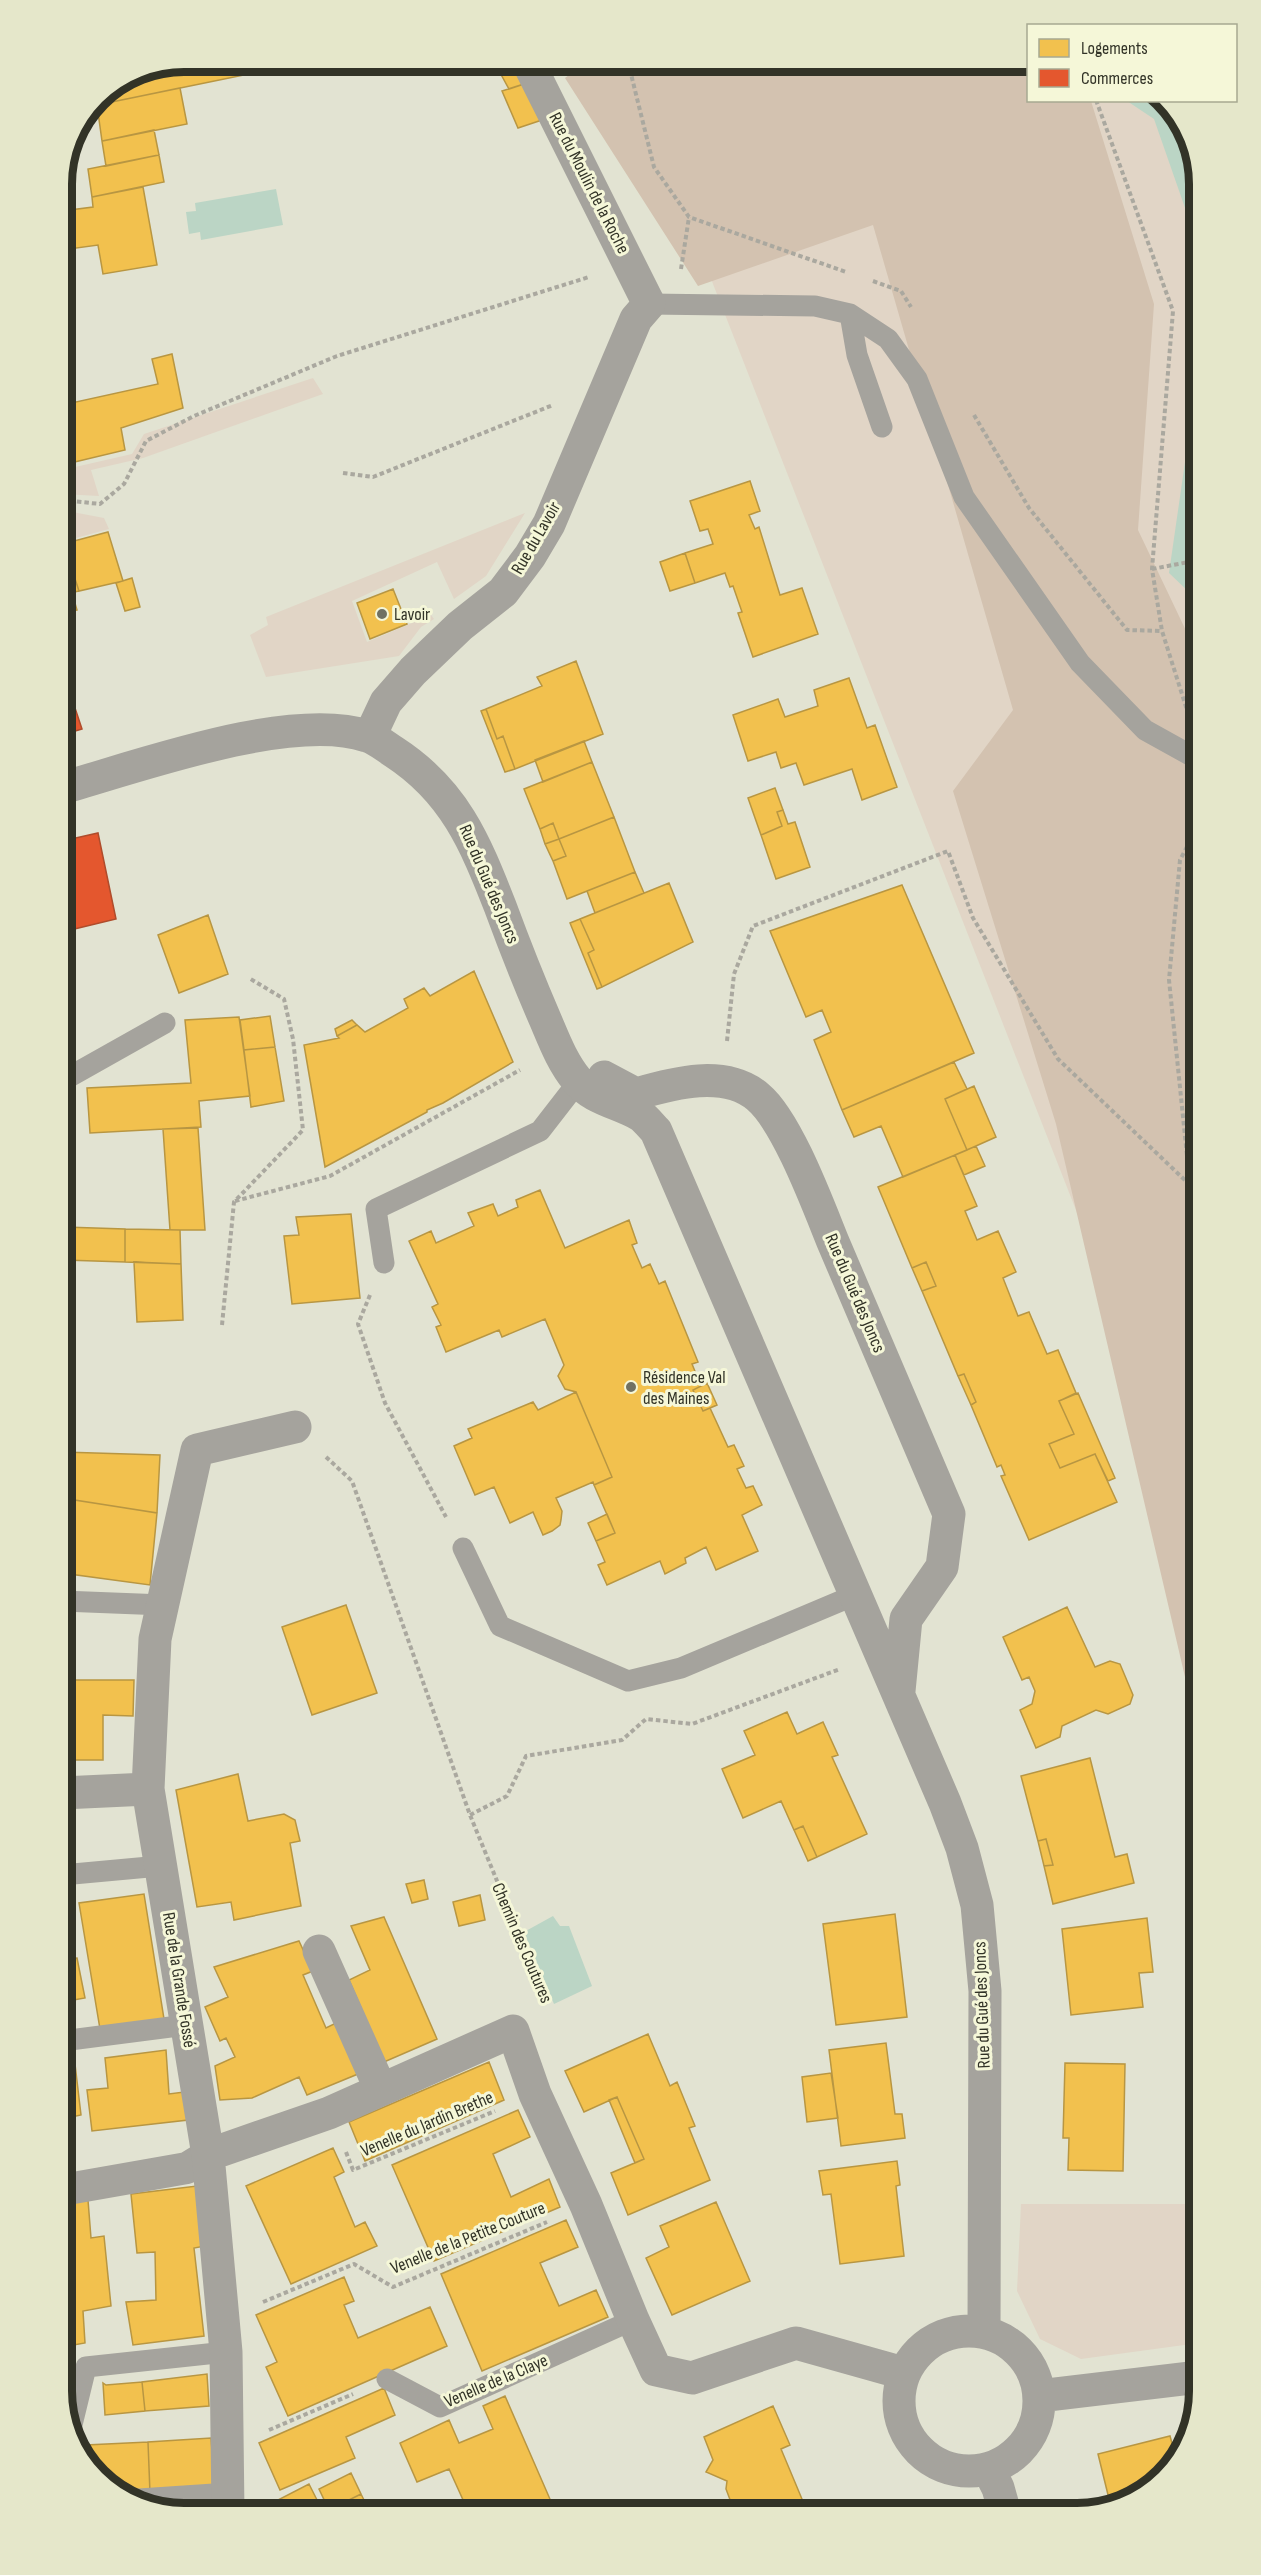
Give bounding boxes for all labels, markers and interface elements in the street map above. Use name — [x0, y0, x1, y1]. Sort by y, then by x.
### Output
legend — [1027, 24, 1237, 102]
text: Logements — [1081, 38, 1148, 59]
text: Commerces — [1081, 68, 1153, 89]
street label: Rue du Moulin de la Roche — [544, 109, 634, 257]
street label: Rue du Lavoir — [507, 498, 565, 578]
place label: Lavoir — [394, 604, 430, 625]
marker: Lavoir — [375, 607, 389, 621]
street label: Rue du Gué des Joncs — [455, 821, 523, 947]
street label: Rue du Gué des Joncs — [821, 1230, 889, 1356]
place label: Résidence Val des Maines — [643, 1367, 726, 1409]
marker: Résidence Val des Maines — [624, 1380, 638, 1394]
street label: Chemin des Coutures — [487, 1880, 557, 2006]
street label: Rue de la Grande Fossé — [158, 1911, 200, 2049]
street label: Rue du Gué des Joncs — [969, 1941, 995, 2069]
street label: Venelle du Jardin Brethe — [358, 2087, 496, 2161]
street label: Venelle de la Petite Couture — [388, 2197, 548, 2279]
street label: Venelle de la Claye — [441, 2350, 551, 2412]

